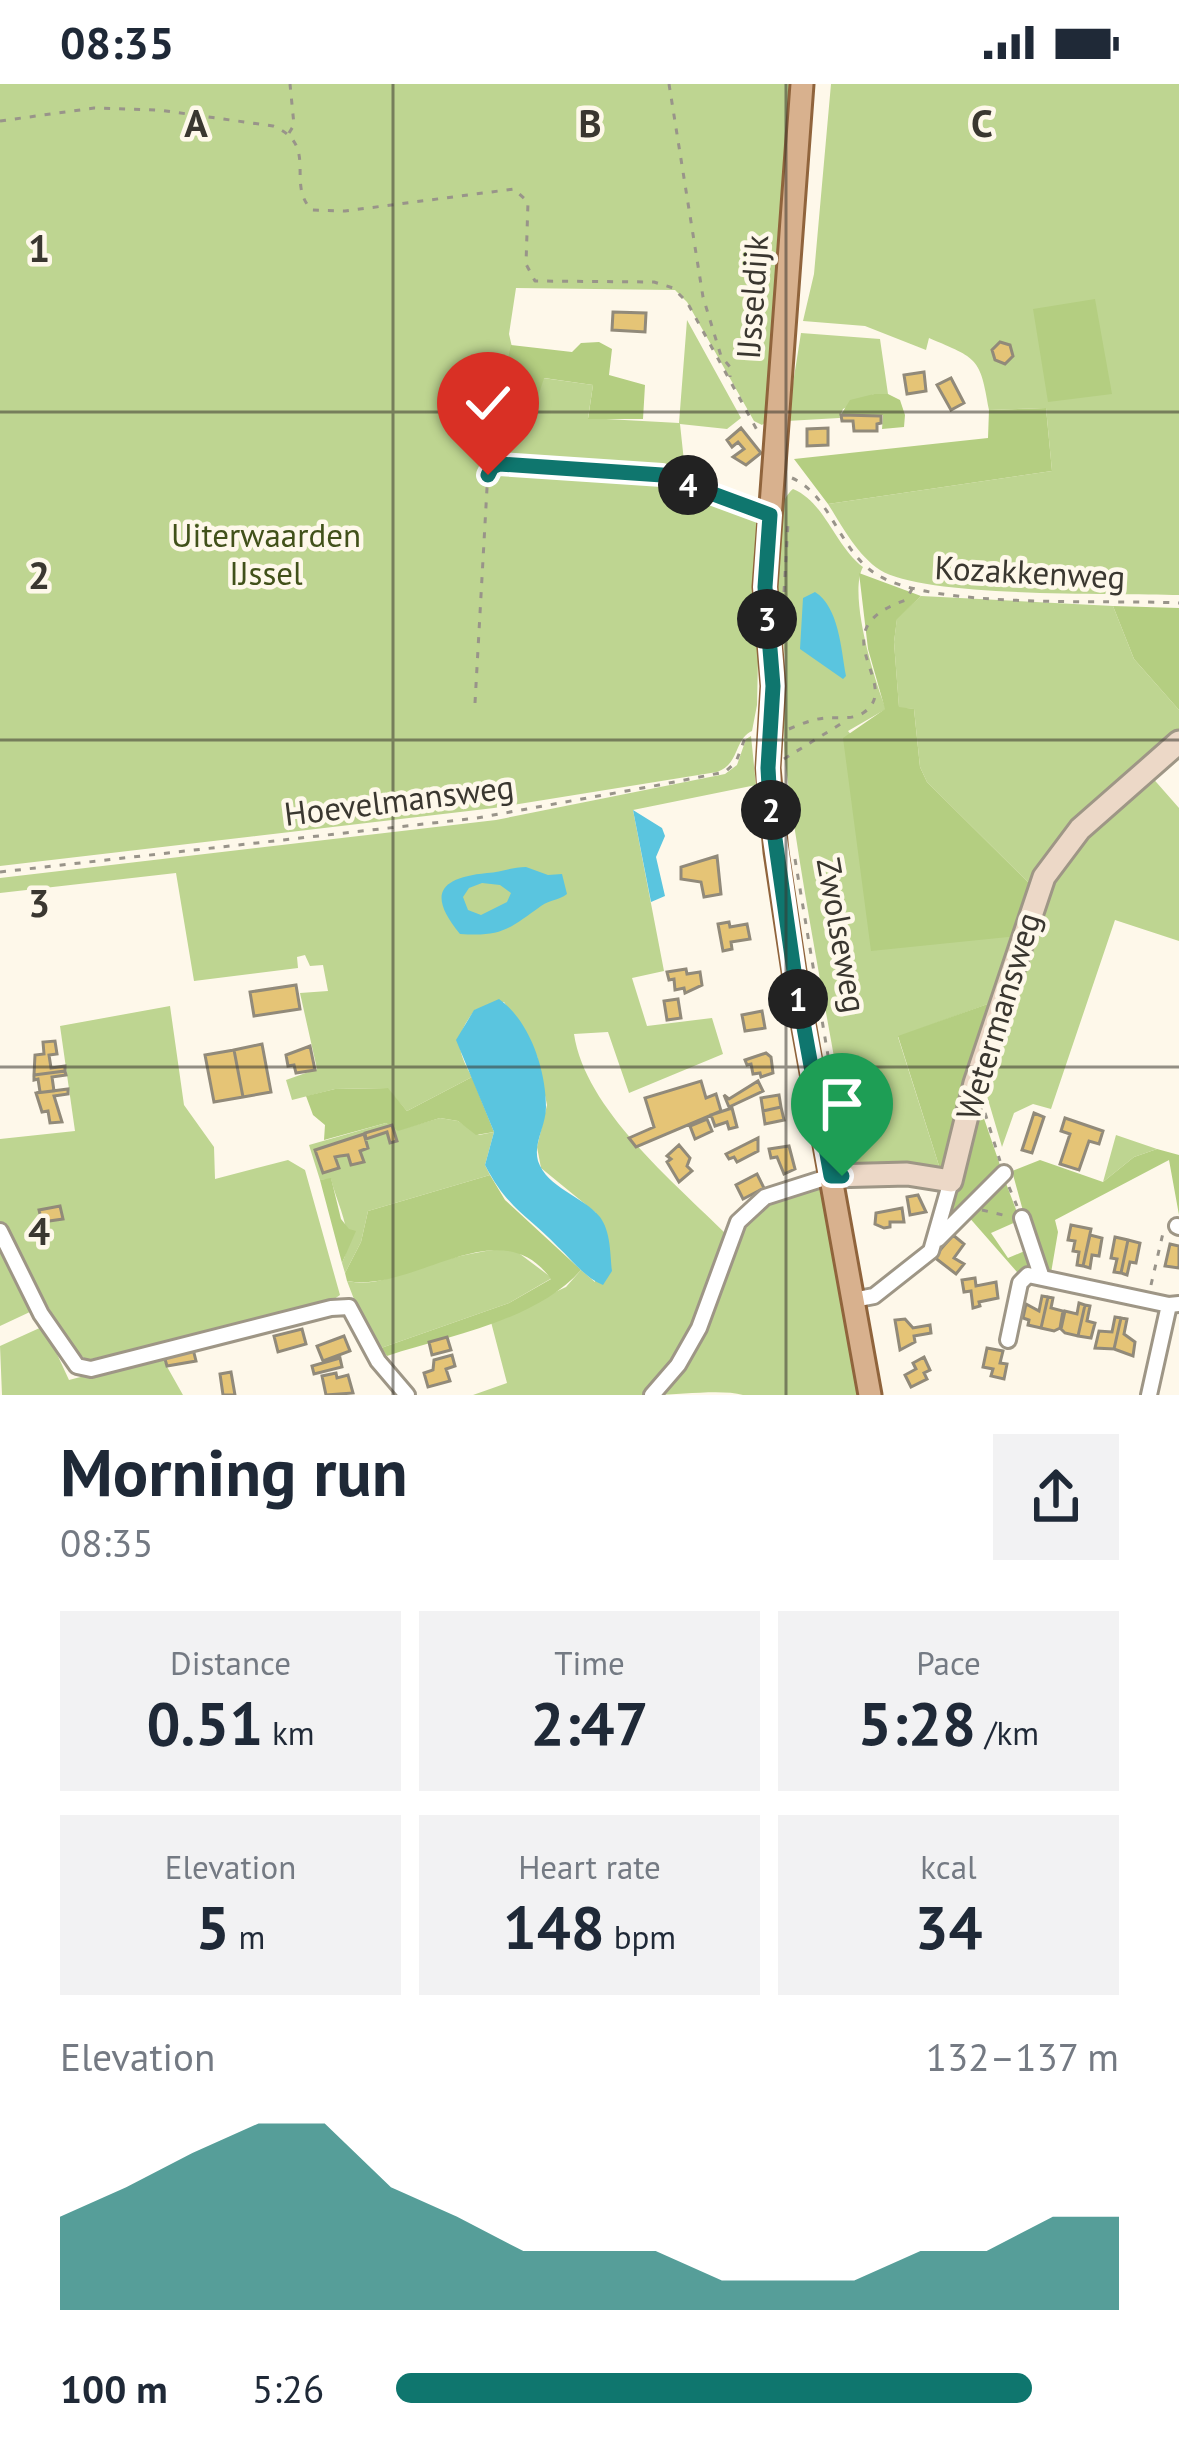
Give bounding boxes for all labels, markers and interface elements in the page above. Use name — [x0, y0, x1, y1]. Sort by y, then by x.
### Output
text: 08:35 — [60, 13, 174, 71]
text: A — [184, 97, 208, 148]
text: B — [578, 97, 602, 148]
text: C — [971, 97, 993, 148]
text: 1 — [28, 222, 50, 273]
street label: IJsseldijk — [726, 233, 777, 361]
pin — [437, 352, 539, 475]
icon: check — [455, 370, 521, 436]
pin: 4 — [658, 455, 718, 515]
text: 4 — [679, 463, 697, 506]
park label: Uiterwaarden IJssel — [171, 513, 361, 594]
street label: Kozakkenweg — [934, 545, 1126, 598]
text: 2 — [28, 549, 50, 600]
pin: 3 — [737, 589, 797, 649]
text: 3 — [758, 597, 776, 640]
street label: Hoevelmansweg — [282, 764, 516, 835]
pin: 2 — [741, 780, 801, 840]
text: 2 — [762, 788, 780, 831]
street label: Zwolseweg — [808, 854, 877, 1016]
text: 3 — [28, 877, 50, 928]
street label: Wetermansweg — [946, 907, 1049, 1125]
pin: 1 — [768, 969, 828, 1029]
text: 1 — [789, 977, 807, 1020]
pin — [791, 1053, 893, 1176]
icon: arrive — [809, 1071, 875, 1137]
text: 4 — [28, 1205, 50, 1256]
text: Morning run — [60, 1429, 408, 1514]
button: share — [993, 1434, 1119, 1560]
text: 08:35 — [60, 1517, 154, 1568]
text: Distance — [170, 1641, 291, 1684]
text: Time — [554, 1641, 625, 1684]
text: Pace — [916, 1641, 981, 1684]
text: 0.51 — [146, 1684, 263, 1762]
text: 2:47 — [530, 1684, 649, 1762]
text: 5:28 — [858, 1684, 976, 1762]
text: km — [263, 1711, 315, 1754]
text: /km — [976, 1711, 1039, 1754]
text: Elevation — [165, 1845, 296, 1888]
text: Heart rate — [518, 1845, 661, 1888]
text: kcal — [920, 1845, 977, 1888]
text: 5 — [196, 1888, 230, 1966]
text: 148 — [503, 1888, 605, 1966]
text: 34 — [914, 1888, 983, 1966]
text: m — [230, 1915, 265, 1958]
text: bpm — [605, 1915, 676, 1958]
text: Elevation — [60, 2031, 215, 2082]
text: 132–137 m — [926, 2031, 1119, 2082]
text: 100 m — [60, 2363, 168, 2414]
text: 5:26 — [252, 2363, 324, 2414]

